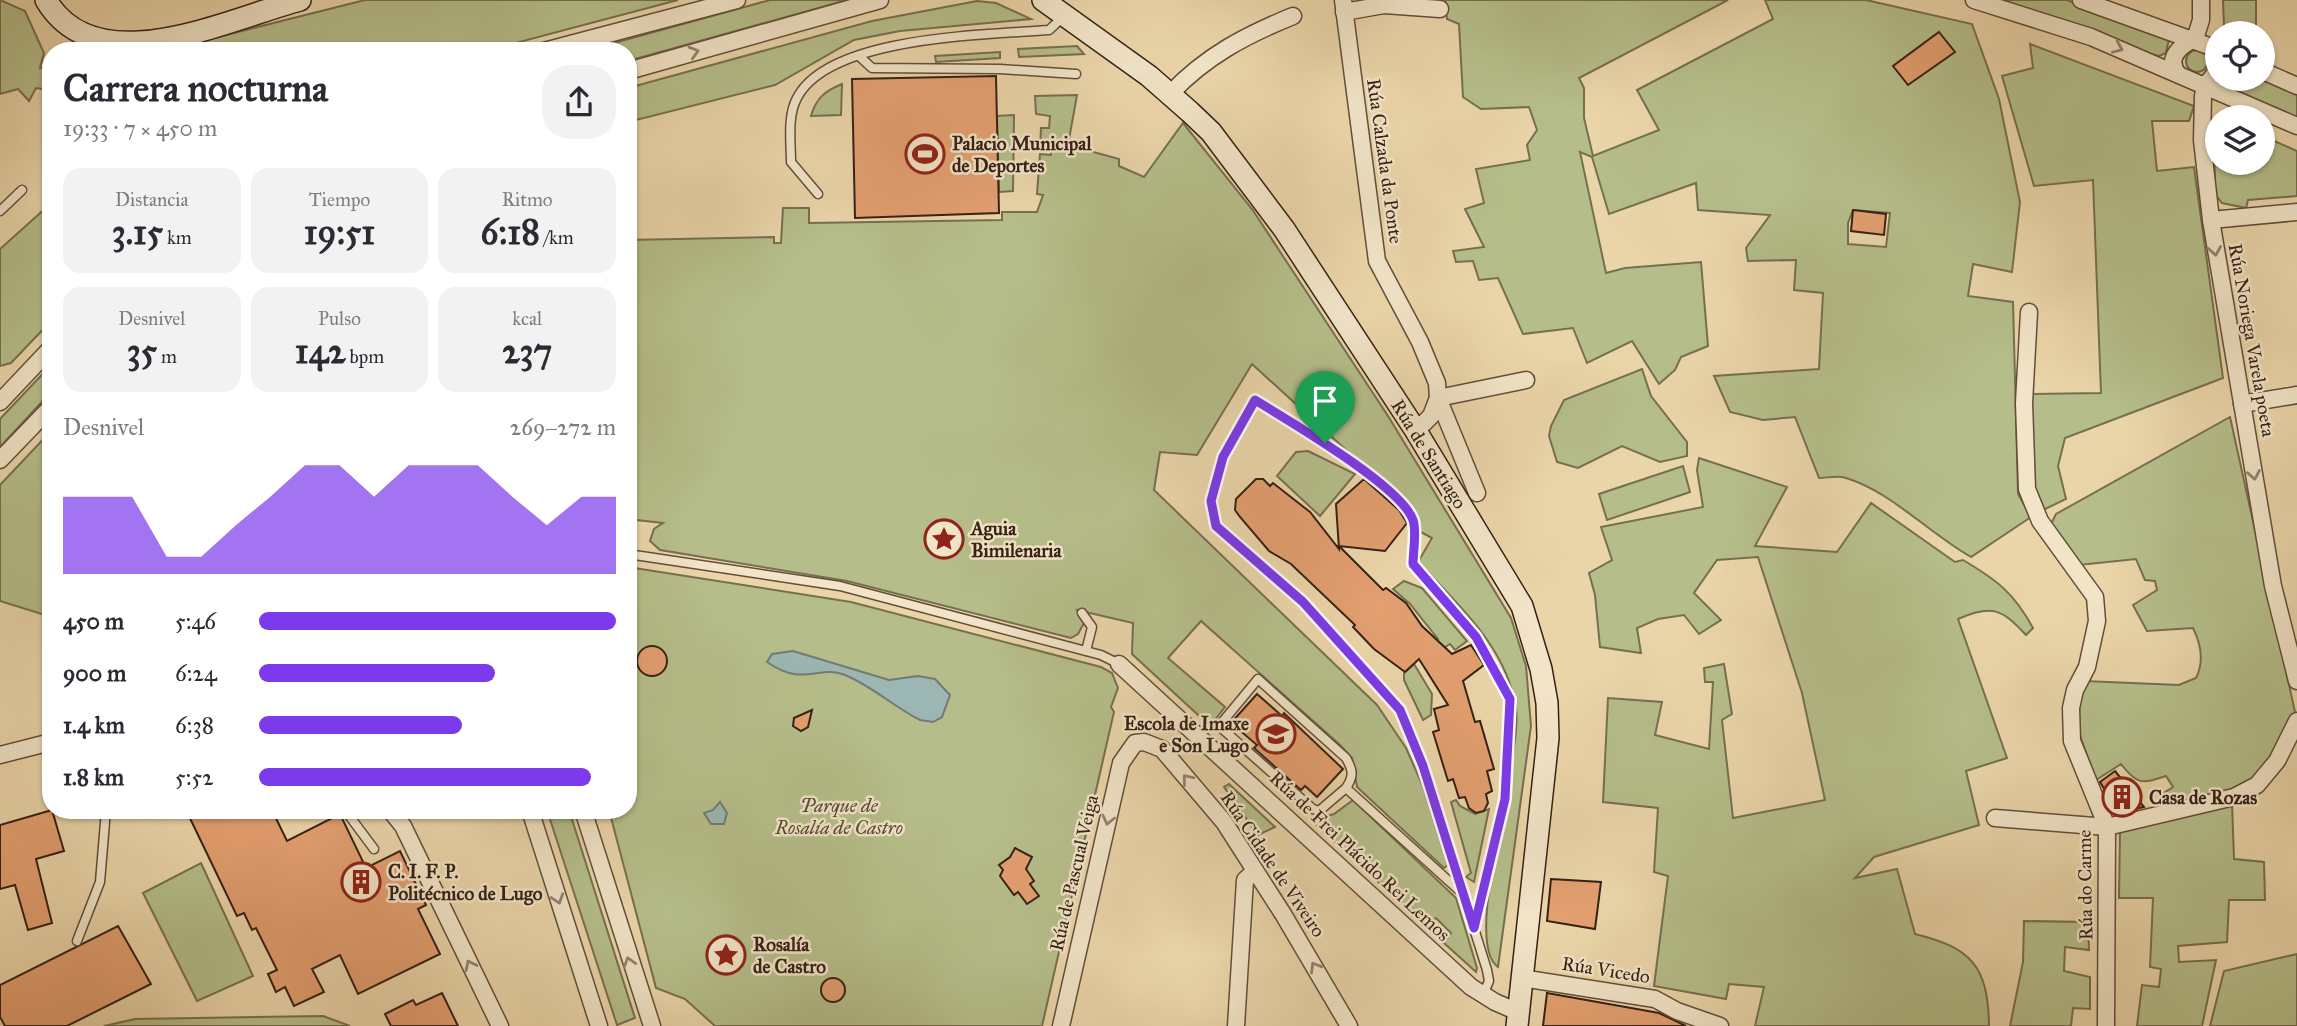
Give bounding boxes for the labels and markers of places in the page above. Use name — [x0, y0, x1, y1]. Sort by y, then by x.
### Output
place label: Palacio Municipal de Deportes — [952, 132, 1092, 178]
sports icon: Palacio Municipal de Deportes — [904, 133, 946, 175]
pin — [1295, 371, 1355, 443]
place label: Aguia Bimilenaria — [969, 517, 1063, 562]
place icon: Aguia Bimilenaria — [923, 518, 965, 560]
place label: Escola de Imaxe e Son Lugo — [1124, 712, 1249, 758]
school or university icon: Escola de Imaxe e Son Lugo — [1255, 713, 1297, 755]
building icon: Casa de Rozas — [2101, 776, 2143, 818]
place label: Casa de Rozas — [2149, 786, 2257, 809]
place label: C. I. F. P. Politécnico de Lugo — [388, 860, 543, 906]
building icon: C. I. F. P. Politécnico de Lugo — [340, 861, 382, 903]
place label: Rosalía de Castro — [753, 933, 826, 978]
place icon: Rosalía de Castro — [705, 934, 747, 976]

